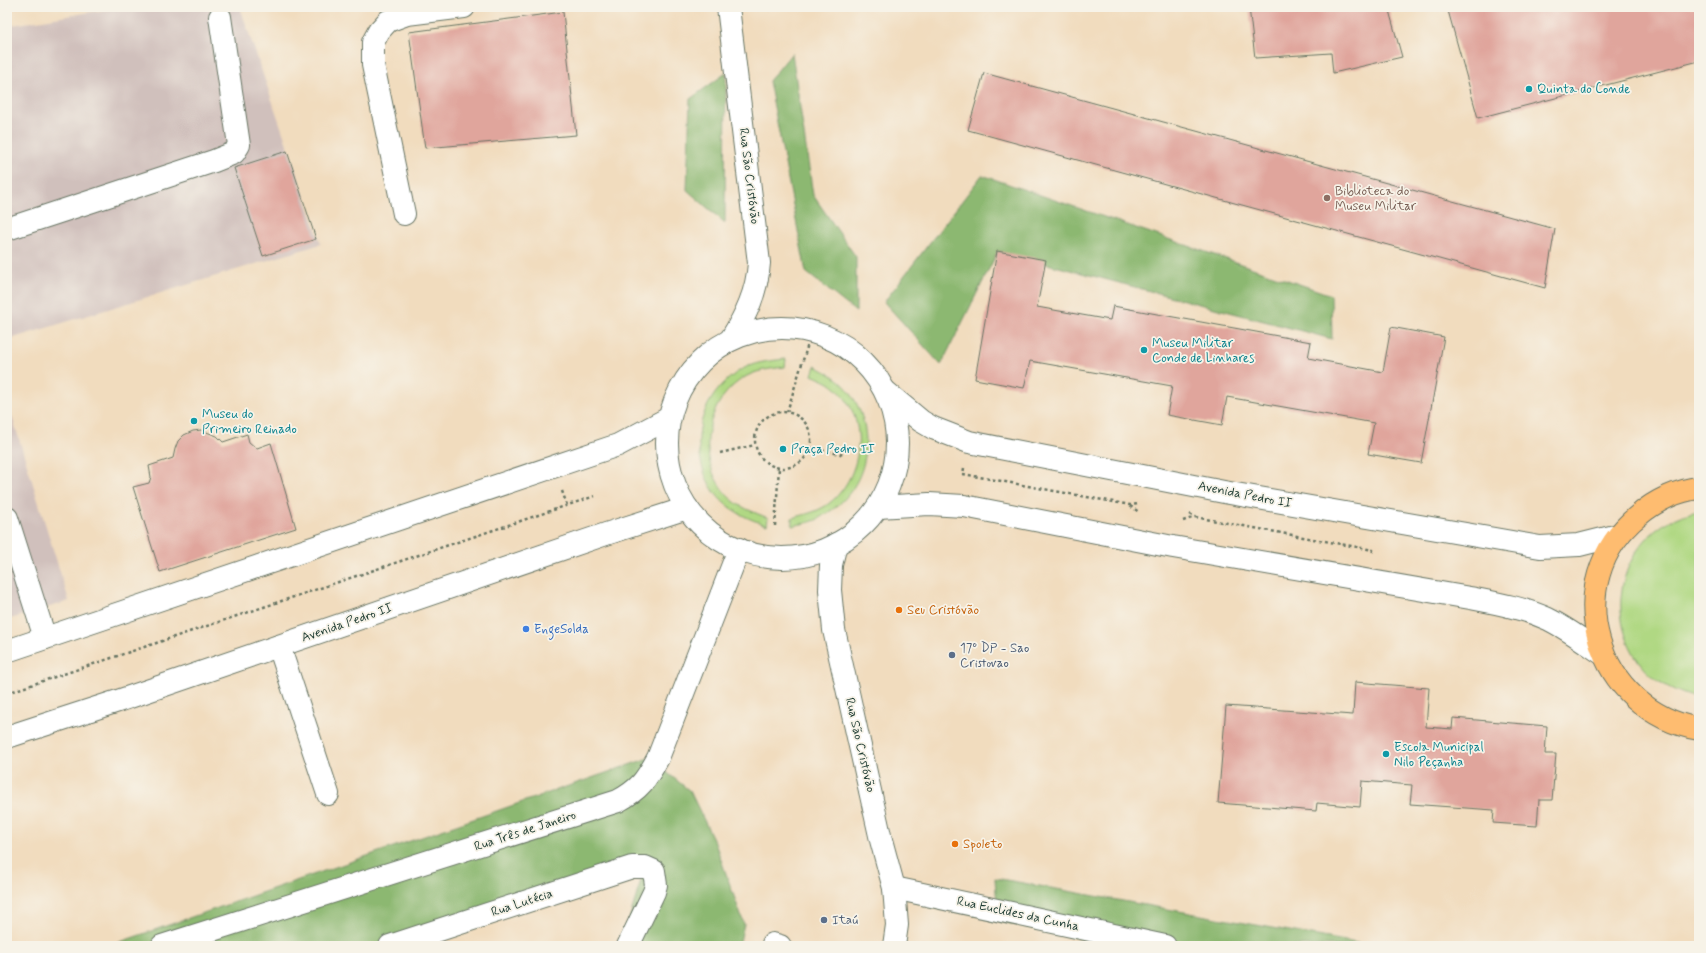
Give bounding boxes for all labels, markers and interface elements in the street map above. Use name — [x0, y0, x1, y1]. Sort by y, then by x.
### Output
place label: Quinta do Conde — [1537, 81, 1630, 98]
marker: Quinta do Conde — [1524, 84, 1534, 94]
street label: Rua São Cristóvão — [735, 127, 763, 225]
place label: Biblioteca do Museu Militar — [1335, 183, 1417, 215]
marker: Biblioteca do Museu Militar — [1322, 193, 1332, 203]
place label: Museu Militar Conde de Linhares — [1152, 335, 1254, 367]
marker: Museu Militar Conde de Linhares — [1139, 345, 1149, 355]
place label: Museu do Primeiro Reinado — [202, 406, 297, 438]
marker: Museu do Primeiro Reinado — [189, 416, 199, 426]
place label: Praça Pedro II — [791, 441, 875, 458]
marker: Praça Pedro II — [778, 444, 788, 454]
street label: Avenida Pedro II — [1196, 478, 1294, 513]
street label: Avenida Pedro II — [299, 599, 395, 647]
place label: Seu Cristóvão — [907, 602, 979, 619]
marker: Seu Cristóvão — [894, 605, 904, 615]
place label: EngeSolda — [534, 621, 589, 640]
marker: EngeSolda — [521, 624, 531, 634]
place label: 17º DP - Sao Cristovao — [960, 640, 1029, 672]
marker: 17º DP - Sao Cristovao — [947, 650, 957, 660]
street label: Rua São Cristóvão — [841, 696, 879, 794]
place label: Escola Municipal Nilo Peçanha — [1394, 739, 1484, 771]
marker: Escola Municipal Nilo Peçanha — [1381, 749, 1391, 759]
street label: Rua Três de Janeiro — [472, 807, 578, 855]
place label: Spoleto — [963, 836, 1002, 853]
marker: Spoleto — [950, 839, 960, 849]
street label: Rua Lutécia — [489, 885, 555, 921]
street label: Rua Euclides da Cunha — [955, 893, 1081, 935]
place label: Itaú — [832, 912, 858, 929]
marker: Itaú — [819, 915, 829, 925]

